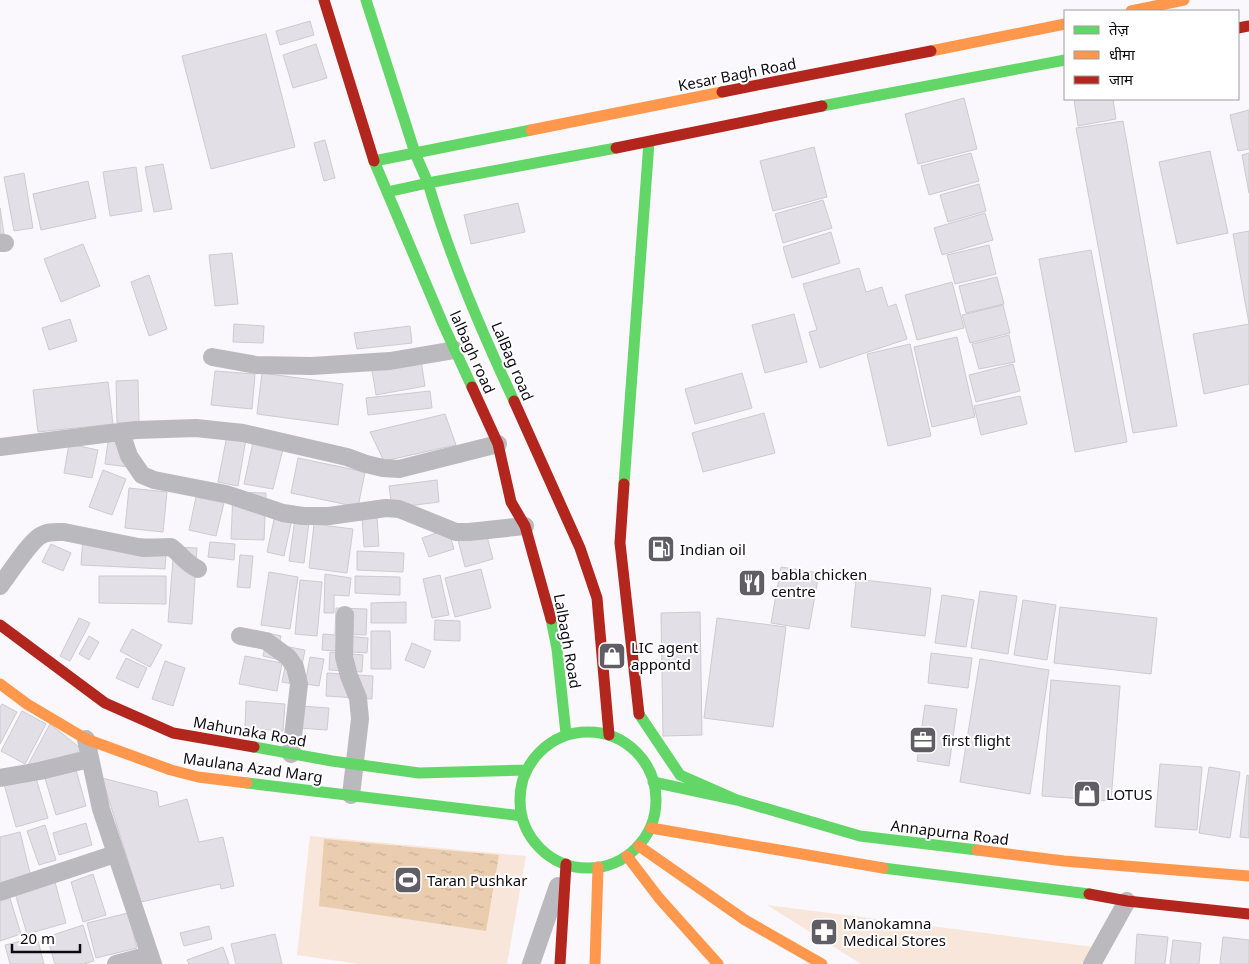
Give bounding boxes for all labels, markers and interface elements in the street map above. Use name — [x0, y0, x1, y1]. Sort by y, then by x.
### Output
legend — [1064, 10, 1239, 100]
text: तेज़ — [1109, 19, 1130, 39]
text: धीमा — [1109, 44, 1136, 64]
street label: Kesar Bagh Road — [676, 53, 798, 95]
text: जाम — [1109, 69, 1134, 89]
street label: lalbagh road — [446, 307, 500, 397]
street label: LalBag road — [487, 318, 539, 404]
fuel station icon: Indian oil — [646, 534, 676, 564]
place label: Indian oil — [680, 539, 746, 559]
place label: babla chicken centre — [771, 564, 867, 601]
restaurant icon: babla chicken centre — [737, 568, 767, 598]
street label: Lalbagh Road — [550, 592, 586, 690]
place label: LIC agent appontd — [631, 637, 699, 674]
shop icon: LIC agent appontd — [597, 641, 627, 671]
street label: Mahunaka Road — [192, 711, 308, 751]
office icon: first flight — [908, 725, 938, 755]
place label: first flight — [942, 730, 1011, 750]
street label: Maulana Azad Marg — [182, 747, 324, 787]
shop icon: LOTUS — [1072, 779, 1102, 809]
place label: LOTUS — [1106, 784, 1152, 804]
street label: Annapurna Road — [890, 815, 1010, 849]
sports icon: Taran Pushkar — [393, 865, 423, 895]
place label: Taran Pushkar — [427, 870, 527, 890]
place label: Manokamna Medical Stores — [843, 913, 946, 950]
pharmacy icon: Manokamna Medical Stores — [809, 917, 839, 947]
scale bar — [12, 922, 80, 954]
text: 20 m — [20, 928, 55, 948]

